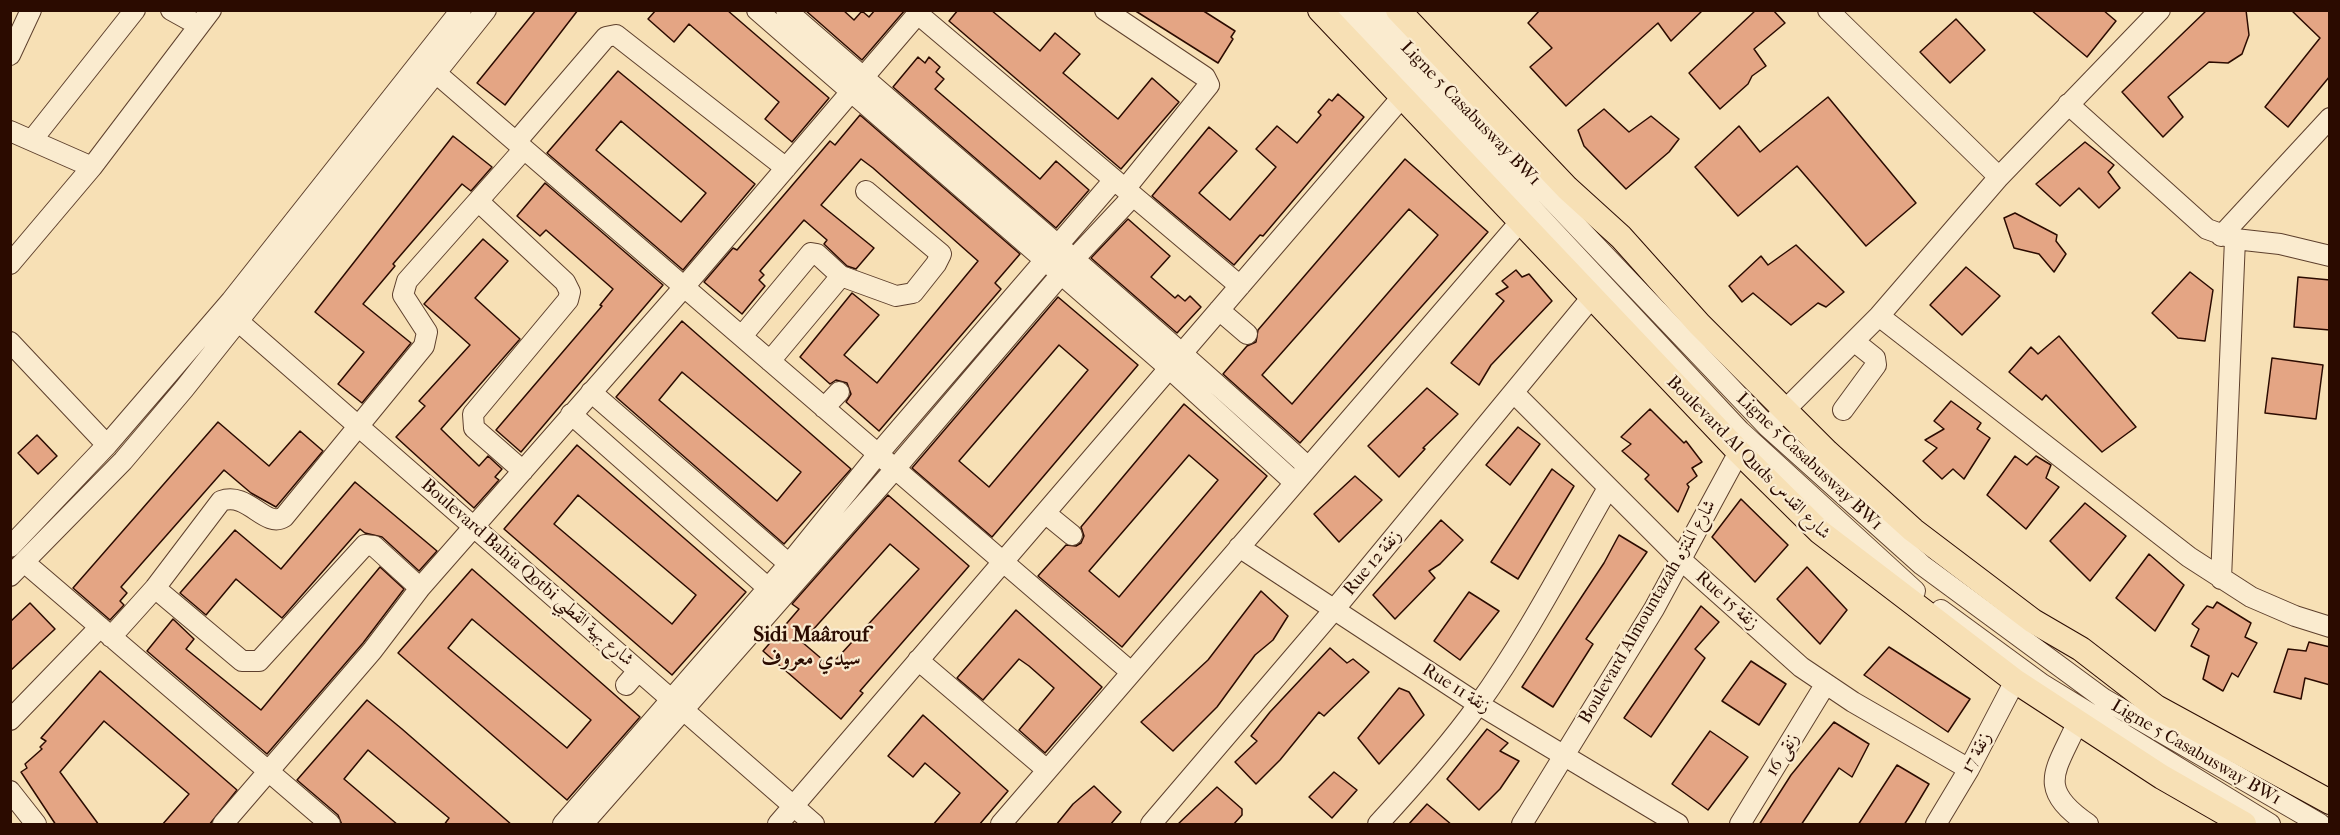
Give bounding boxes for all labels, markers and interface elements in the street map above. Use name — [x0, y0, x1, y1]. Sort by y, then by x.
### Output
street label: Ligne 5 Casabusway BW1 — [1395, 37, 1545, 191]
street label: Boulevard Al Quds شارع القدس — [1662, 372, 1834, 544]
street label: Ligne 5 Casabusway BW1 — [1731, 389, 1887, 535]
street label: Boulevard Bahia Qotbi شارع بهية القطبي — [416, 475, 638, 671]
street label: Boulevard Almountazah شارع المنتزه — [1575, 496, 1721, 728]
street label: Rue 12 زنقة — [1339, 526, 1407, 600]
street label: Rue 15 زنقة — [1691, 567, 1763, 635]
district label: Sidi Maârouf سيدي معروف — [753, 623, 869, 673]
street label: Rue 11 زنقة — [1418, 660, 1494, 718]
street label: Ligne 5 Casabusway BW1 — [2107, 696, 2285, 810]
street label: زنقى 16 — [1762, 729, 1804, 781]
street label: زنقة 17 — [1957, 729, 1997, 777]

